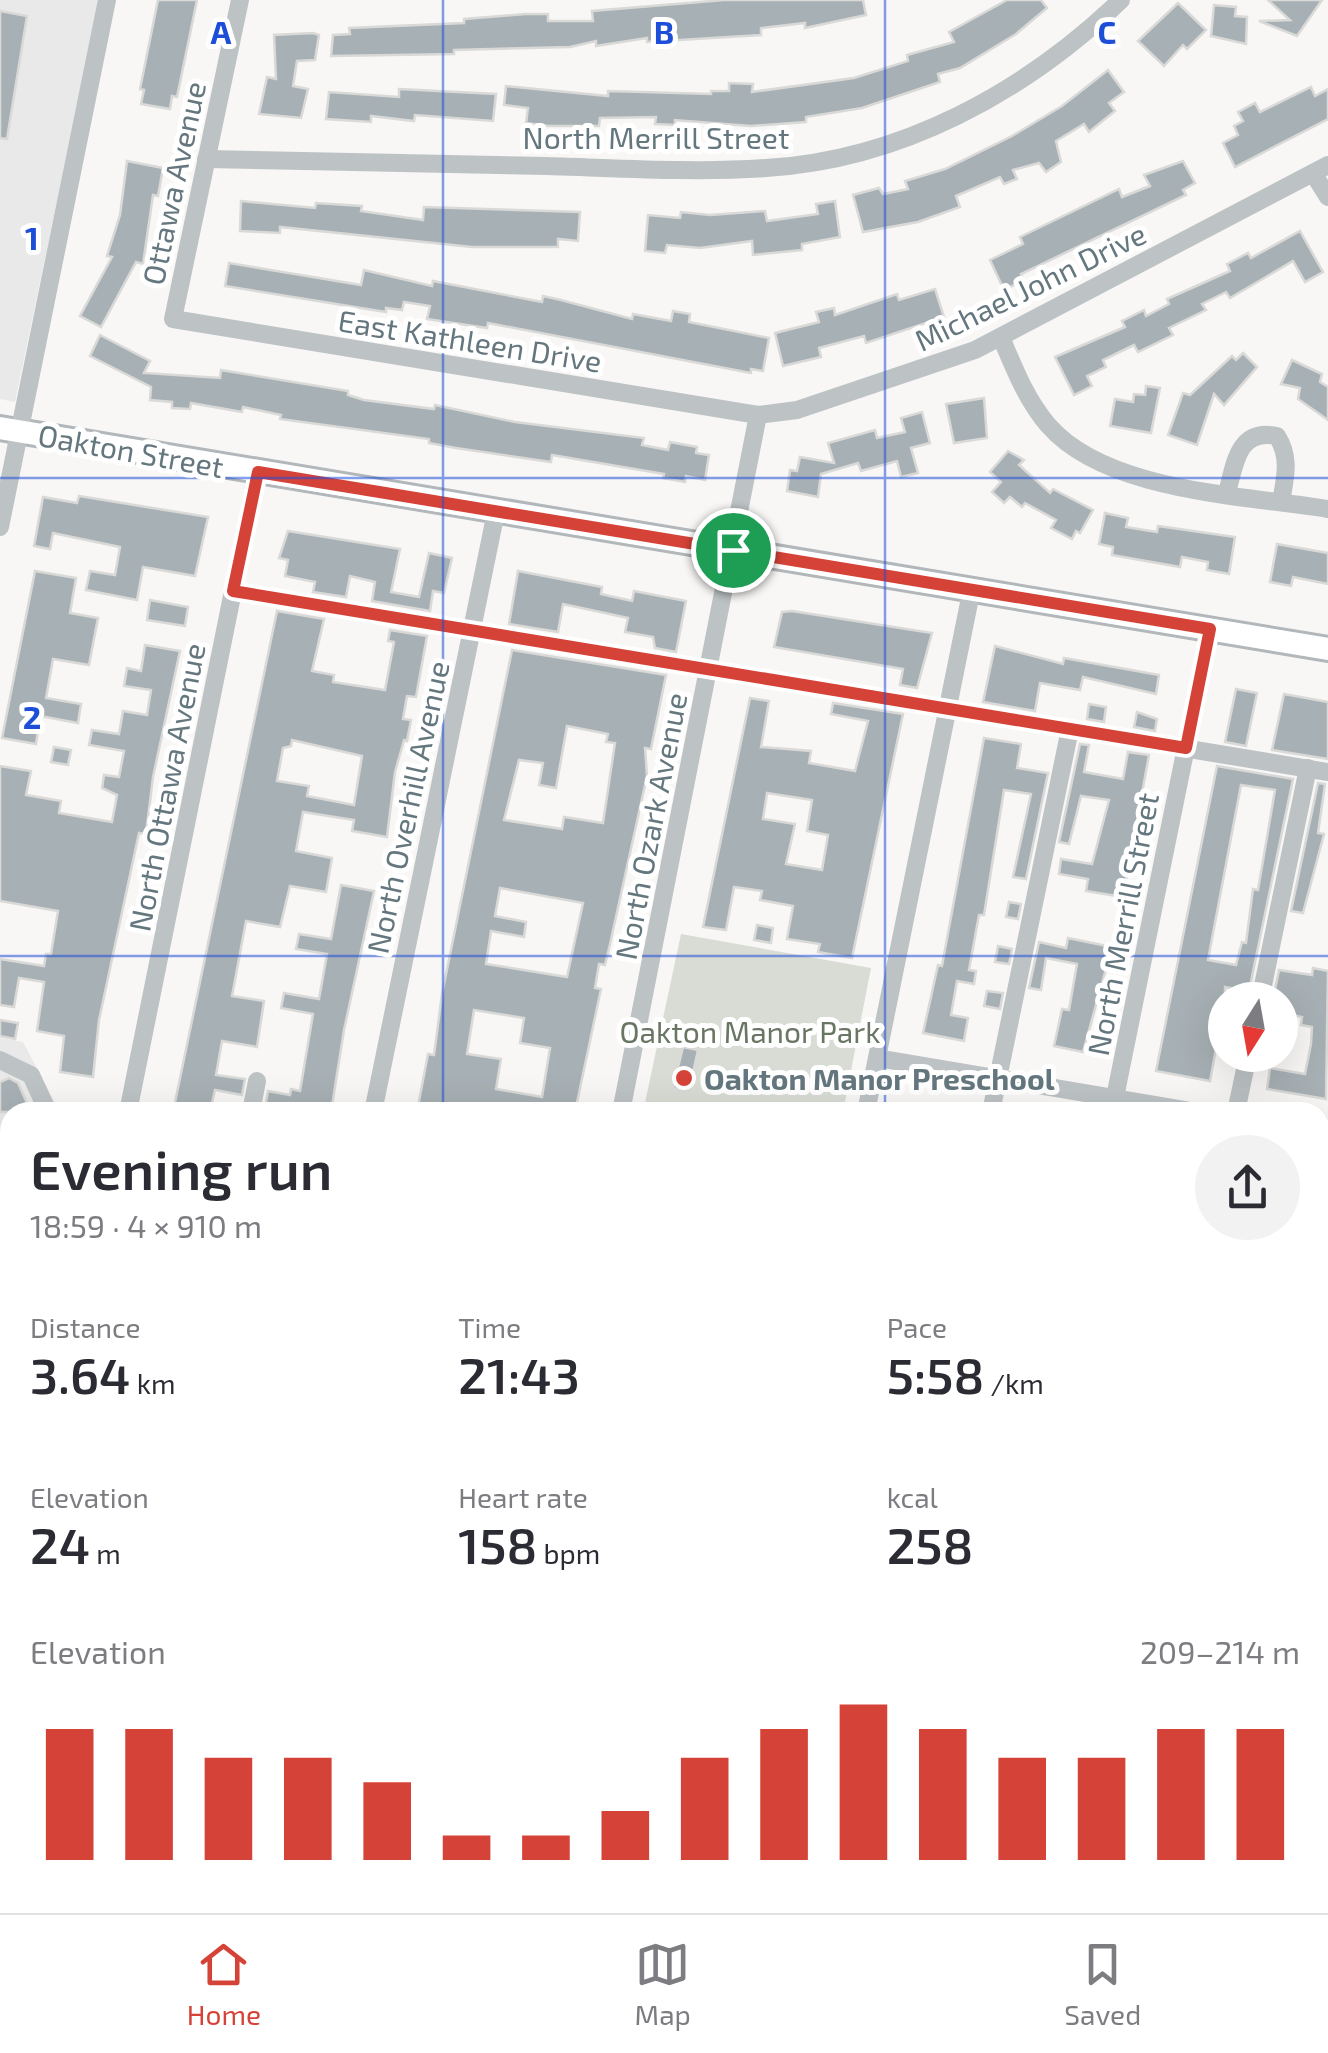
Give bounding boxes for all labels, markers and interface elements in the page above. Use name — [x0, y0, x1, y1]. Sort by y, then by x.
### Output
text: A — [211, 12, 232, 50]
text: B — [654, 12, 674, 50]
text: C — [1098, 12, 1116, 50]
street label: Ottawa Avenue — [134, 78, 212, 288]
street label: North Merrill Street — [523, 119, 789, 155]
street label: Michael John Drive — [909, 214, 1151, 358]
text: 1 — [25, 218, 39, 256]
street label: East Kathleen Drive — [336, 301, 604, 379]
street label: Oakton Street — [35, 416, 227, 484]
pin — [691, 508, 776, 593]
icon: arrive — [706, 523, 761, 578]
street label: North Ottawa Avenue — [120, 640, 212, 934]
street label: North Overhill Avenue — [358, 657, 456, 957]
street label: North Ozark Avenue — [606, 690, 694, 962]
text: 2 — [23, 697, 41, 735]
street label: North Merrill Street — [1079, 790, 1165, 1058]
north arrow — [1208, 982, 1298, 1072]
map controls — [1208, 982, 1298, 1072]
park label: Oakton Manor Park — [619, 1013, 881, 1049]
place label: Oakton Manor Preschool — [704, 1060, 1055, 1096]
marker: Oakton Manor Preschool — [673, 1067, 695, 1089]
text: Evening run — [30, 1135, 332, 1201]
button: share — [1195, 1135, 1300, 1240]
text: 18:59 · 4 × 910 m — [30, 1206, 262, 1244]
text: Distance — [30, 1310, 141, 1344]
text: Time — [458, 1310, 521, 1344]
text: Pace — [887, 1310, 947, 1344]
text: 3.64 — [30, 1344, 131, 1404]
text: 21:43 — [458, 1344, 580, 1404]
text: 5:58 — [887, 1344, 984, 1404]
text: km — [131, 1366, 176, 1400]
text: /km — [984, 1366, 1044, 1400]
text: Elevation — [30, 1480, 149, 1514]
text: Heart rate — [458, 1480, 588, 1514]
text: kcal — [887, 1480, 938, 1514]
text: 24 — [30, 1514, 90, 1574]
text: 158 — [458, 1514, 537, 1574]
text: 258 — [887, 1514, 973, 1574]
text: m — [90, 1536, 121, 1570]
text: bpm — [537, 1536, 600, 1570]
text: Elevation — [30, 1632, 166, 1670]
text: 209–214 m — [1140, 1632, 1300, 1670]
tab: Home — [187, 1937, 261, 2031]
tab: Map — [635, 1937, 691, 2031]
tab: Saved — [1064, 1937, 1141, 2031]

